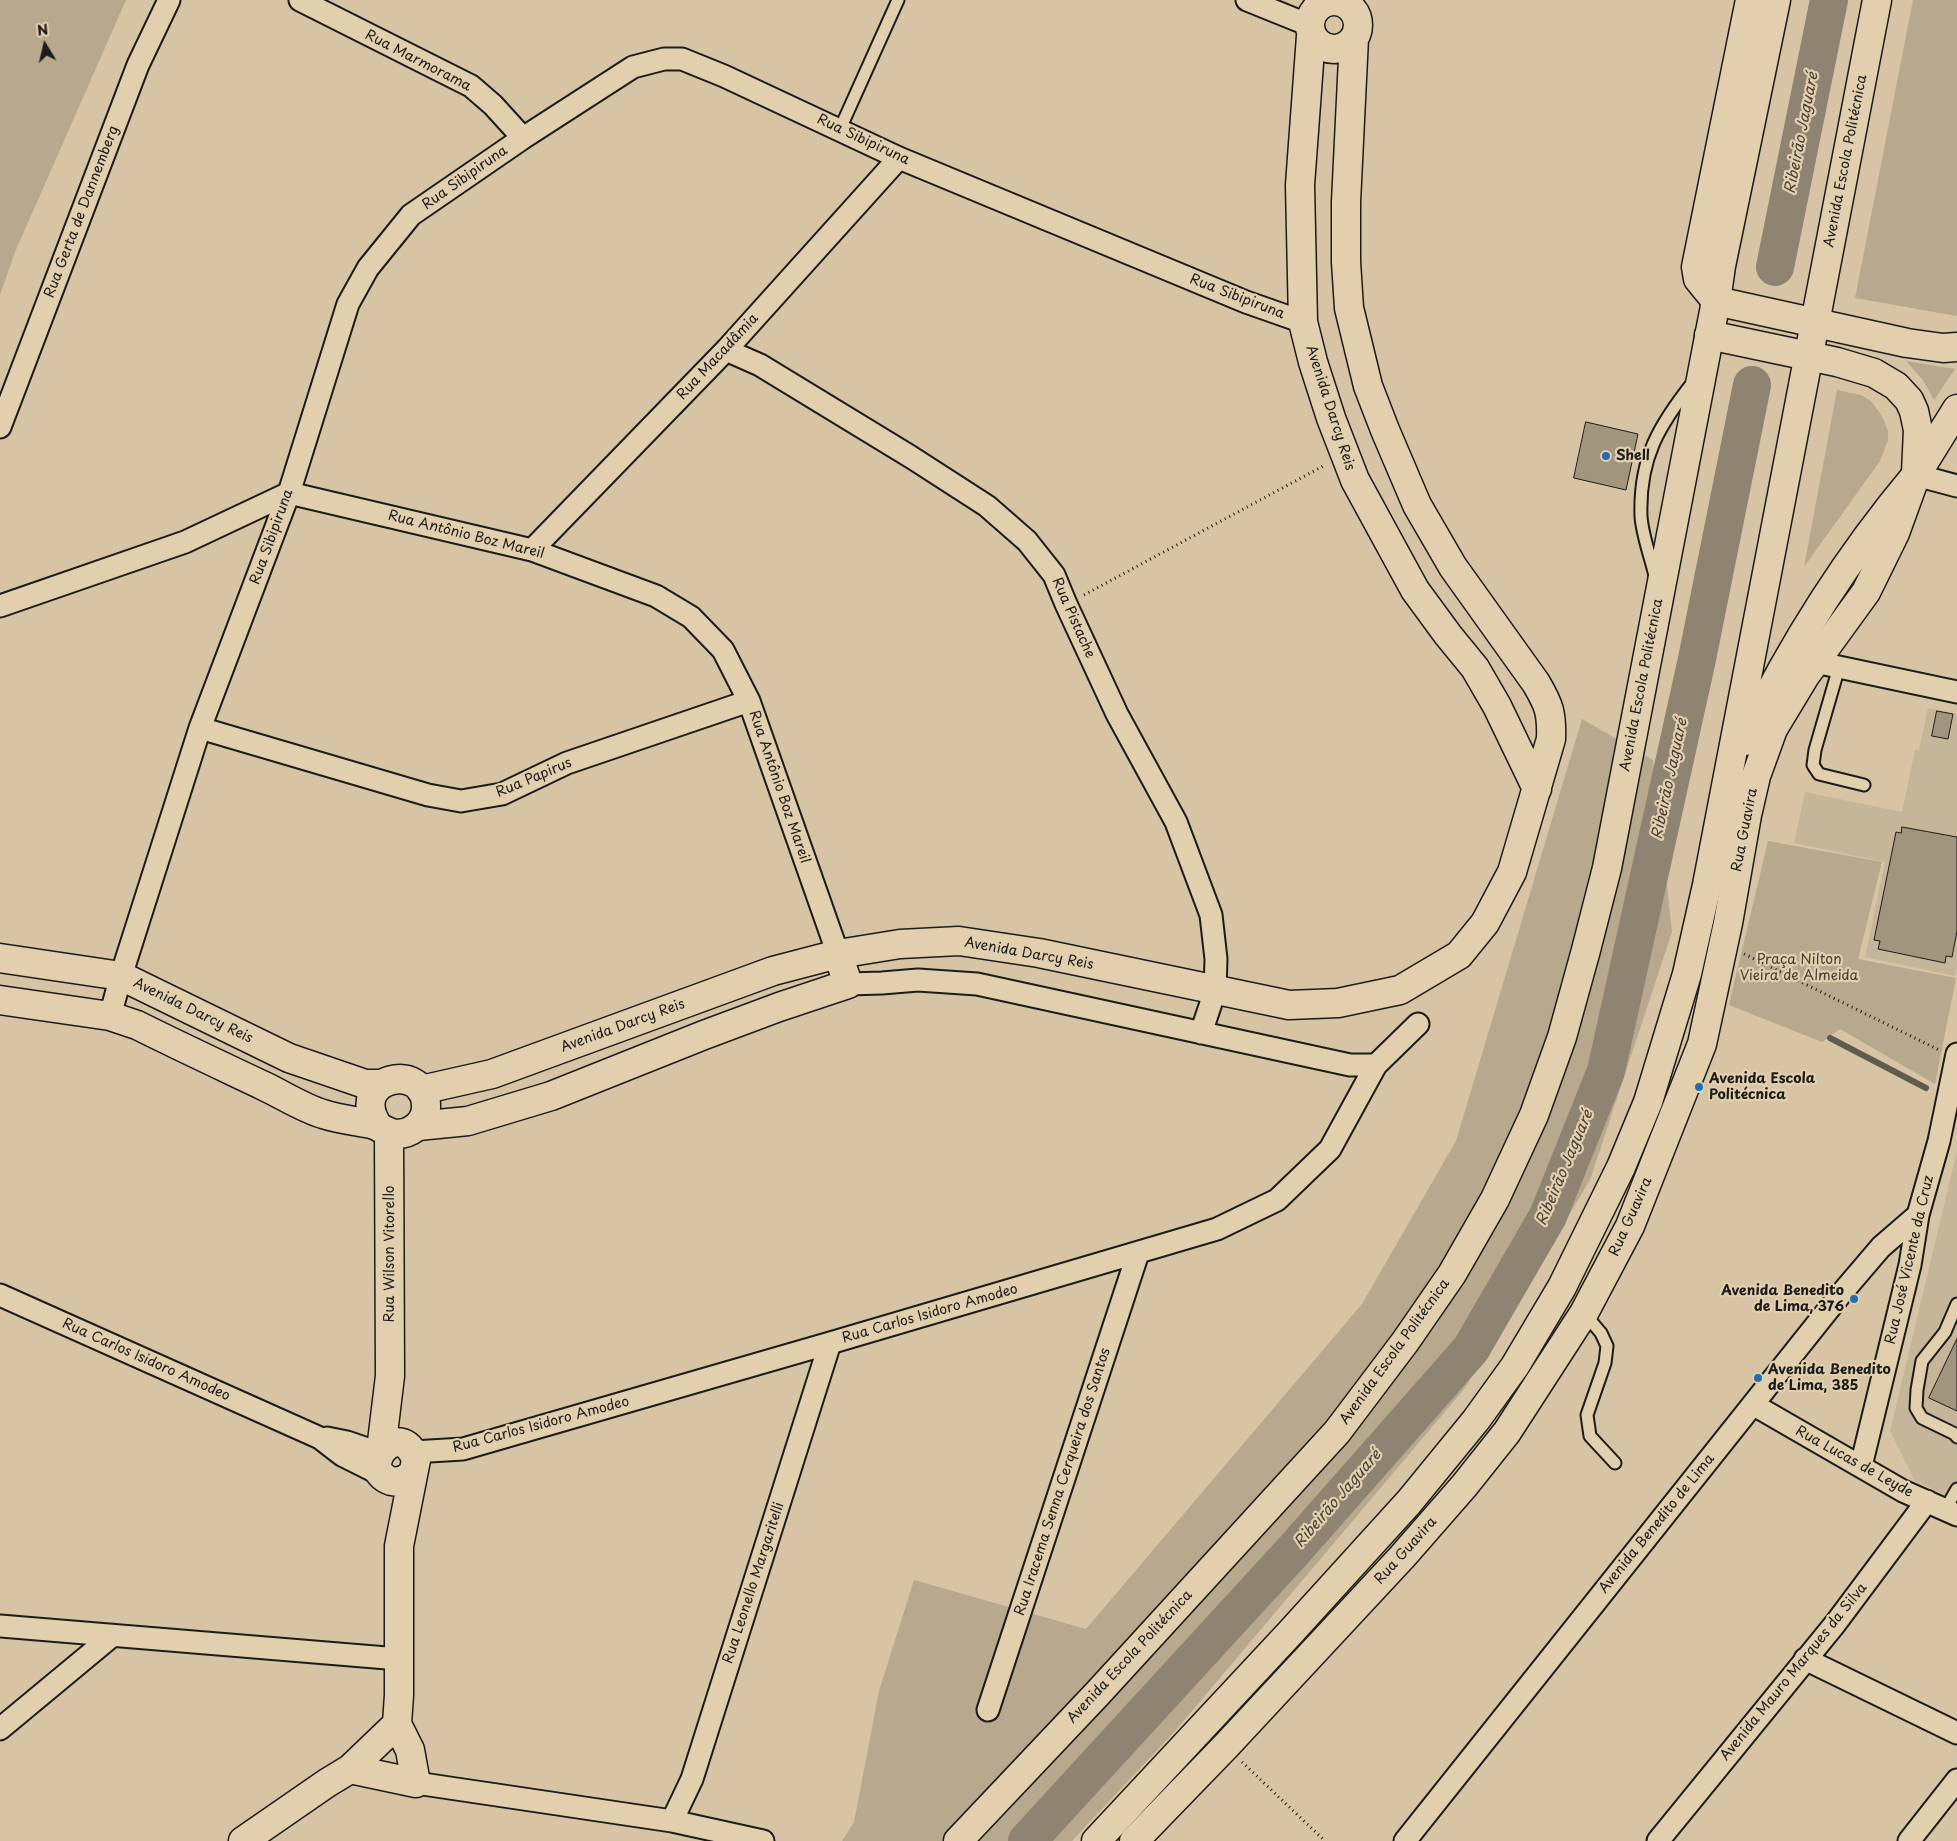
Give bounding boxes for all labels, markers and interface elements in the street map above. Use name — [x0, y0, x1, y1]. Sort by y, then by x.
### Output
text: N — [35, 18, 50, 41]
north arrow — [20, 20, 70, 70]
street label: Rua Marmorama — [362, 27, 474, 95]
water label: Ribeirão Jaguaré — [1781, 71, 1823, 195]
street label: Avenida Escola Politécnica — [1821, 73, 1871, 249]
street label: Rua Sibipiruna — [814, 111, 912, 169]
street label: Rua Gerta de Dannemberg — [41, 124, 123, 300]
street label: Rua Sibipiruna — [419, 142, 511, 214]
street label: Rua Sibipiruna — [1187, 271, 1287, 323]
street label: Rua Macadâmia — [674, 310, 762, 404]
street label: Avenida Darcy Reis — [1302, 343, 1358, 473]
place label: Shell — [1616, 448, 1650, 464]
marker: Shell — [1600, 450, 1612, 462]
street label: Rua Sibipiruna — [247, 487, 297, 587]
street label: Rua Antônio Boz Mareil — [386, 507, 546, 563]
street label: Rua Pistache — [1048, 575, 1098, 661]
street label: Avenida Escola Politécnica — [1617, 597, 1667, 773]
street label: Rua Antônio Boz Mareil — [745, 708, 813, 866]
water label: Ribeirão Jaguaré — [1648, 717, 1692, 841]
street label: Rua Papirus — [494, 754, 574, 802]
street label: Rua Guavira — [1729, 787, 1761, 873]
street label: Avenida Darcy Reis — [963, 934, 1095, 974]
park label: Praça Nilton Vieira de Almeida — [1740, 952, 1858, 984]
street label: Avenida Darcy Reis — [131, 975, 255, 1047]
street label: Avenida Darcy Reis — [559, 996, 687, 1056]
place label: Avenida Escola Politécnica — [1709, 1071, 1815, 1104]
marker: Avenida Escola Politécnica — [1693, 1081, 1705, 1093]
water label: Ribeirão Jaguaré — [1533, 1108, 1597, 1228]
street label: Rua José Vicente da Cruz — [1882, 1174, 1938, 1346]
street label: Rua Guavira — [1606, 1175, 1656, 1259]
street label: Rua Wilson Vitorello — [382, 1185, 398, 1323]
street label: Avenida Escola Politécnica — [1337, 1276, 1453, 1428]
street label: Rua Carlos Isidoro Amodeo — [840, 1281, 1020, 1347]
place label: Avenida Benedito de Lima, 376 — [1721, 1283, 1844, 1315]
marker: Avenida Benedito de Lima, 376 — [1848, 1293, 1860, 1305]
street label: Rua Carlos Isidoro Amodeo — [59, 1315, 233, 1405]
street label: Rua Iracema Senna Cerqueira dos Santos — [1012, 1346, 1114, 1618]
place label: Avenida Benedito de Lima, 385 — [1768, 1362, 1891, 1394]
marker: Avenida Benedito de Lima, 385 — [1752, 1372, 1764, 1384]
street label: Rua Carlos Isidoro Amodeo — [451, 1393, 631, 1457]
street label: Rua Lucas de Leyde — [1792, 1423, 1916, 1501]
water label: Ribeirão Jaguaré — [1291, 1447, 1385, 1551]
street label: Avenida Benedito de Lima — [1596, 1451, 1718, 1597]
street label: Rua Leonello Margaritelli — [720, 1500, 788, 1666]
street label: Rua Guavira — [1371, 1514, 1441, 1588]
street label: Avenida Mauro Marques da Silva — [1717, 1580, 1871, 1764]
street label: Avenida Escola Politécnica — [1064, 1587, 1196, 1727]

